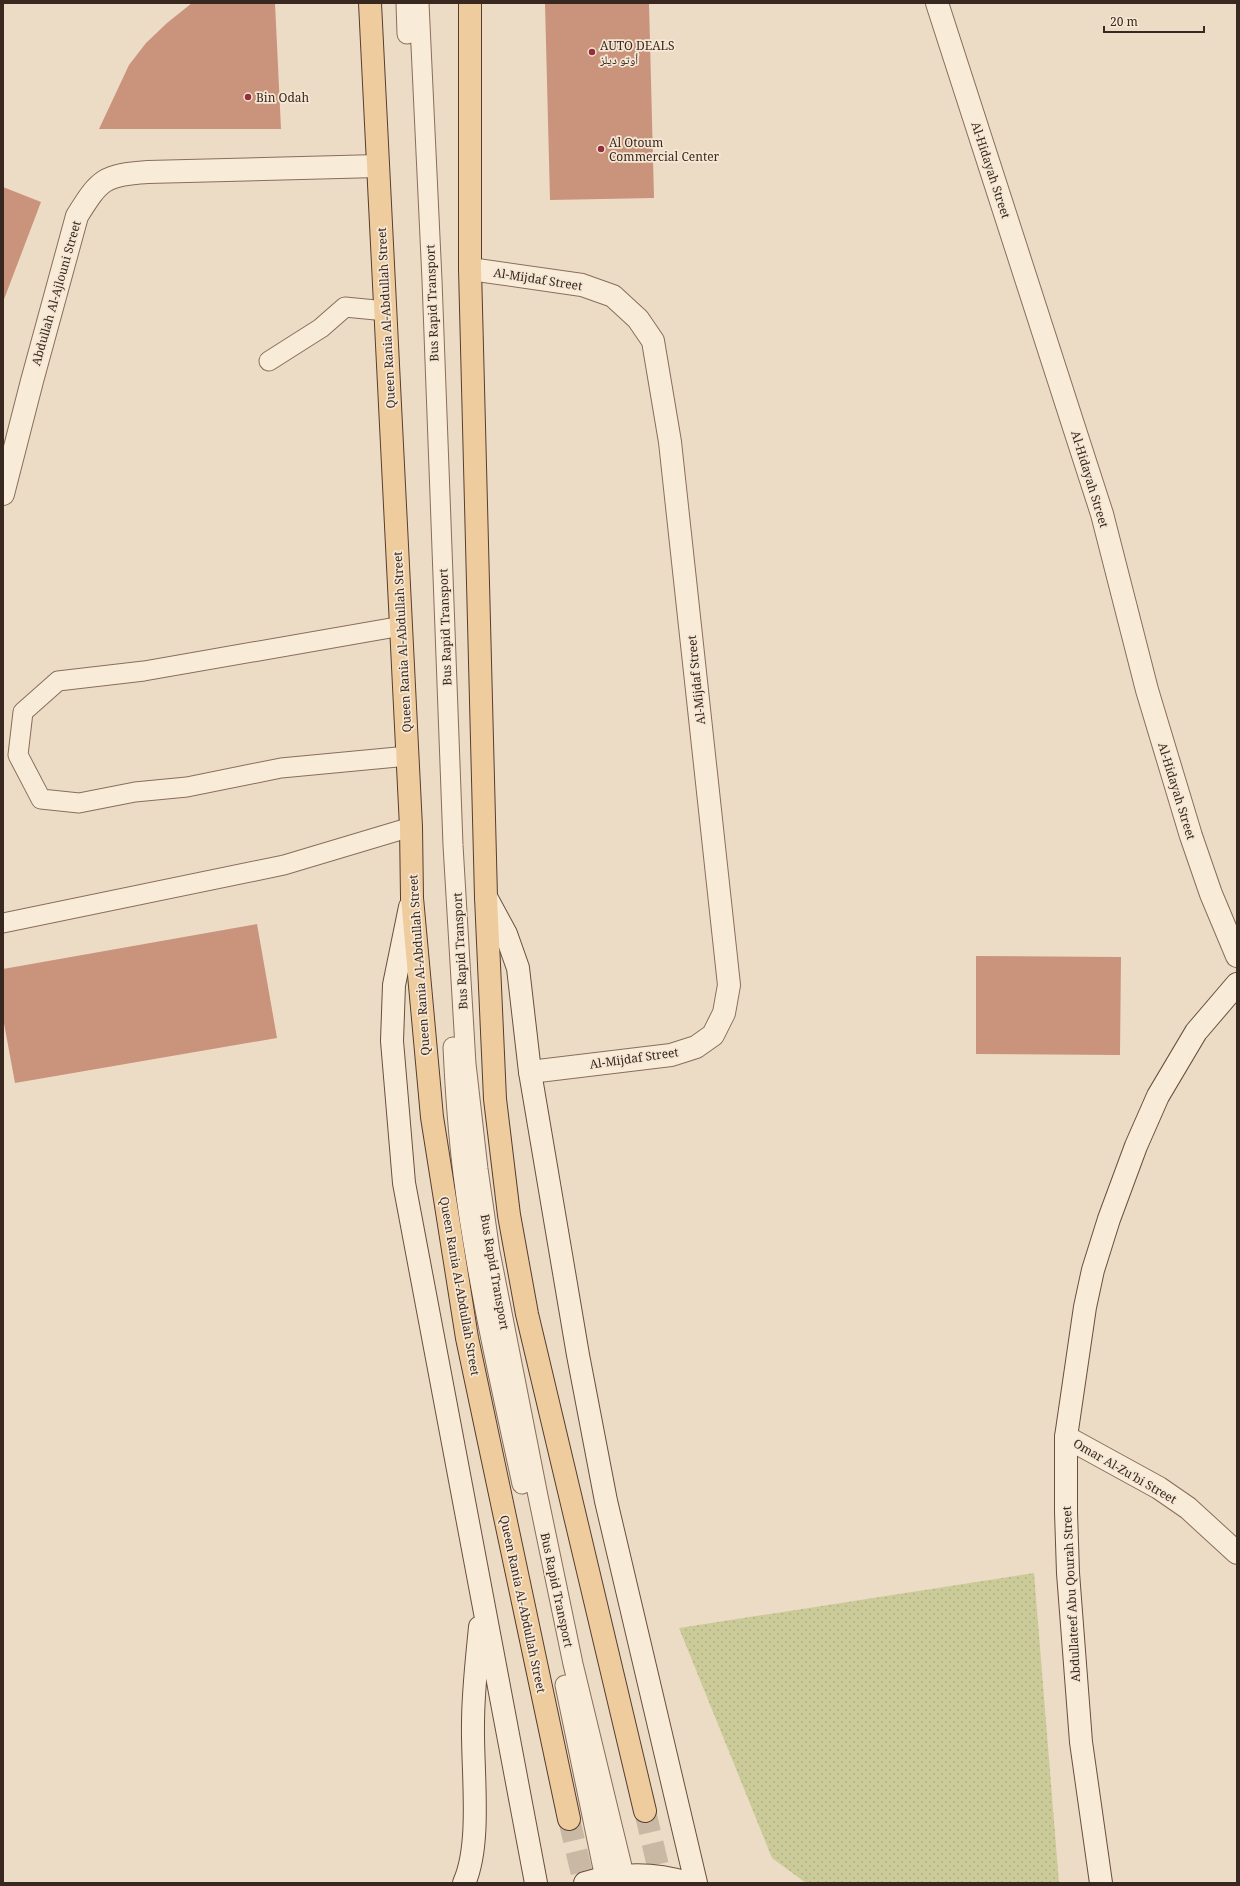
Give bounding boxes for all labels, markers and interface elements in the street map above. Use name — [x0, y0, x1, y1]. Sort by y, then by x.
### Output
scale bar — [1104, 8, 1204, 34]
text: 20 m — [1110, 13, 1138, 30]
place label: AUTO DEALS أوتو ديلز — [599, 37, 675, 68]
marker: AUTO DEALS أوتو ديلز — [587, 47, 597, 57]
place label: Bin Odah — [256, 89, 310, 106]
marker: Bin Odah — [243, 92, 253, 102]
street label: Al-Hidayah Street — [967, 119, 1015, 221]
place label: Al Otoum Commercial Center — [609, 134, 720, 165]
marker: Al Otoum Commercial Center — [596, 144, 606, 154]
street label: Abdullah Al-Ajlouni Street — [27, 218, 85, 368]
street label: Queen Rania Al-Abdullah Street — [373, 227, 399, 409]
street label: Bus Rapid Transport — [421, 244, 443, 362]
street label: Al-Mijdaf Street — [492, 264, 584, 294]
street label: Al-Hidayah Street — [1067, 428, 1113, 530]
street label: Queen Rania Al-Abdullah Street — [389, 551, 415, 733]
street label: Bus Rapid Transport — [434, 568, 456, 686]
street label: Al-Mijdaf Street — [683, 634, 709, 726]
street label: Al-Hidayah Street — [1154, 740, 1200, 842]
street label: Queen Rania Al-Abdullah Street — [404, 874, 434, 1056]
street label: Bus Rapid Transport — [448, 892, 472, 1010]
street label: Al-Mijdaf Street — [588, 1043, 680, 1073]
street label: Queen Rania Al-Abdullah Street — [436, 1195, 484, 1377]
street label: Bus Rapid Transport — [476, 1213, 514, 1331]
street label: Omar Al-Zu'bi Street — [1070, 1434, 1180, 1508]
street label: Abdullateef Abu Qourah Street — [1058, 1506, 1084, 1682]
street label: Queen Rania Al-Abdullah Street — [496, 1513, 550, 1695]
street label: Bus Rapid Transport — [537, 1531, 577, 1649]

